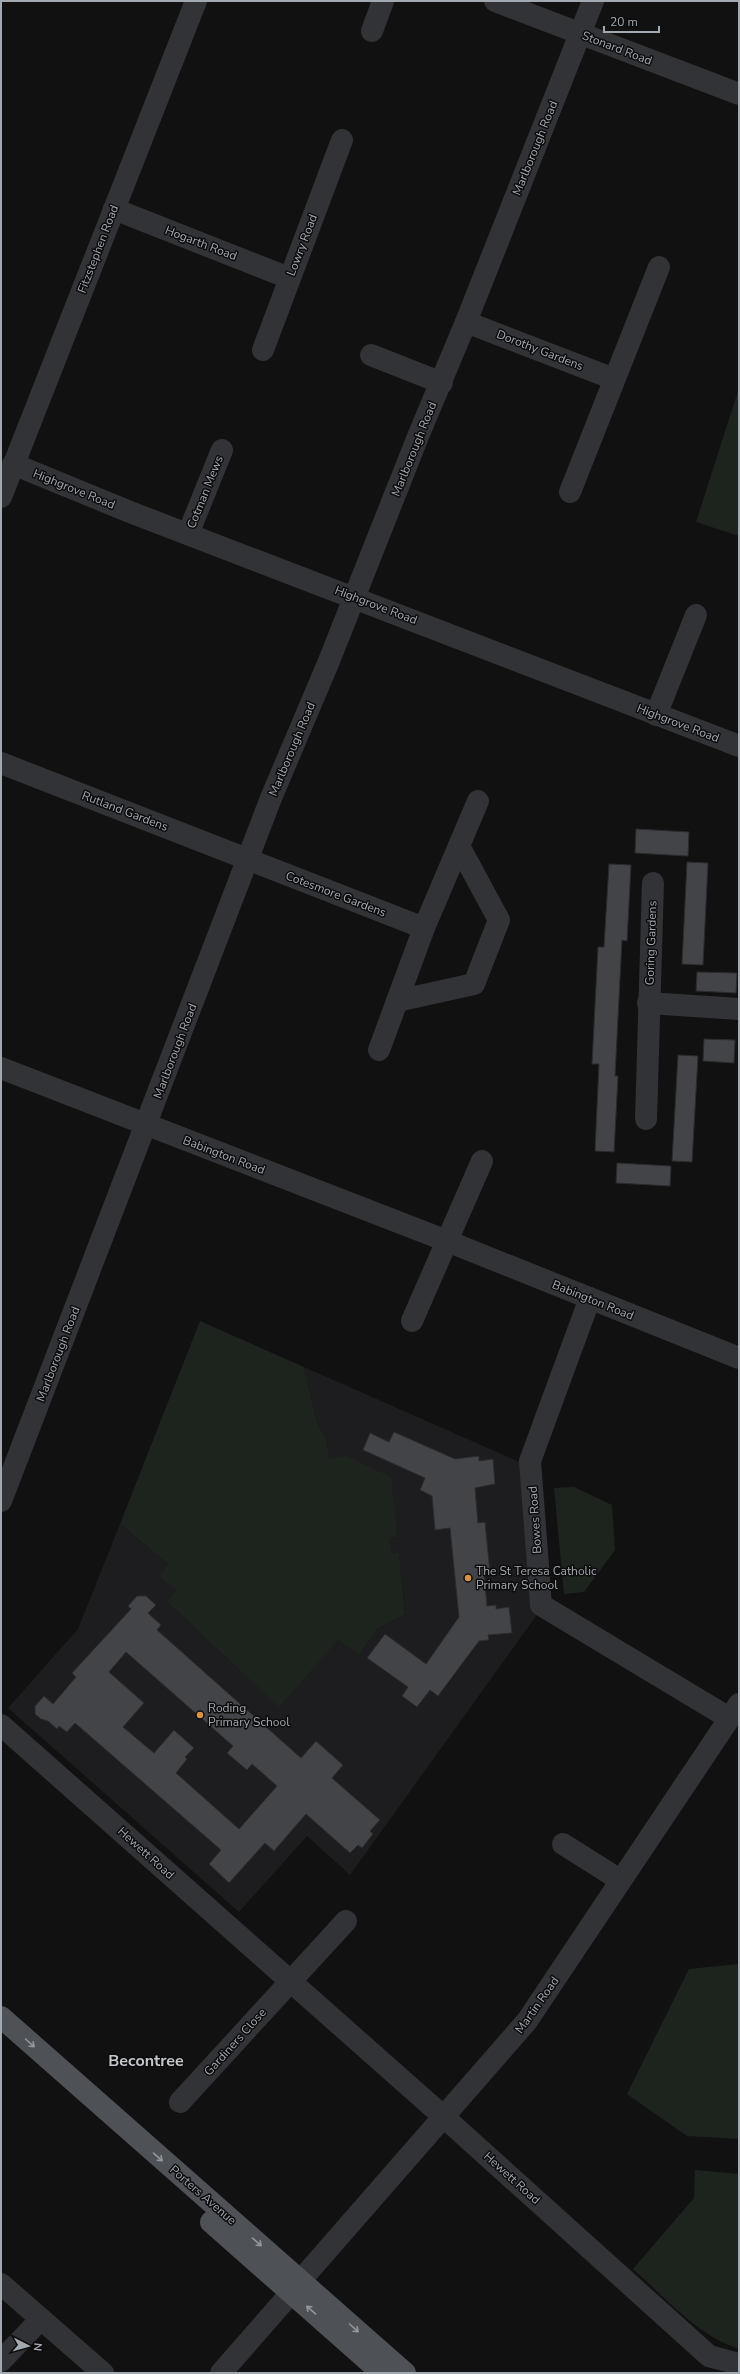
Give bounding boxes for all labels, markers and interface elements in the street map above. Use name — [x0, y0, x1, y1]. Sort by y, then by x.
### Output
scale bar — [604, 8, 659, 34]
text: 20 m — [610, 14, 638, 30]
street label: Stonard Road — [580, 27, 654, 69]
street label: Marlborough Road — [509, 98, 561, 198]
street label: Fitzstephen Road — [74, 203, 122, 295]
street label: Lowry Road — [283, 212, 321, 278]
street label: Hogarth Road — [163, 222, 239, 264]
street label: Dorothy Gardens — [494, 326, 586, 374]
street label: Marlborough Road — [388, 399, 440, 499]
street label: Cotman Mews — [183, 453, 227, 531]
street label: Highgrove Road — [31, 465, 117, 513]
street label: Highgrove Road — [332, 582, 420, 628]
street label: Marlborough Road — [265, 700, 319, 798]
street label: Highgrove Road — [634, 700, 722, 746]
street label: Rutland Gardens — [80, 787, 171, 835]
street label: Cotesmore Gardens — [283, 867, 389, 921]
street label: Goring Gardens — [642, 900, 660, 986]
street label: Marlborough Road — [150, 1001, 200, 1101]
street label: Babington Road — [181, 1132, 267, 1178]
street label: Babington Road — [550, 1276, 636, 1324]
street label: Marlborough Road — [33, 1304, 83, 1404]
street label: Bowes Road — [525, 1486, 545, 1554]
place label: The St Teresa Catholic Primary School — [476, 1563, 597, 1593]
marker: The St Teresa Catholic Primary School — [463, 1573, 473, 1583]
place label: Roding Primary School — [208, 1700, 290, 1730]
marker: Roding Primary School — [195, 1710, 205, 1720]
street label: Hewett Road — [114, 1823, 178, 1883]
street label: Martin Road — [512, 1973, 562, 2037]
street label: Gardiners Close — [200, 2005, 270, 2079]
one-way arrow — [25, 2038, 35, 2047]
district label: Becontree — [108, 2050, 184, 2072]
street label: Hewett Road — [480, 2148, 544, 2208]
one-way arrow — [153, 2152, 163, 2161]
street label: Porters Avenue — [166, 2162, 240, 2228]
one-way arrow — [252, 2237, 262, 2247]
one-way arrow — [306, 2306, 316, 2315]
one-way arrow — [349, 2323, 360, 2332]
north arrow — [8, 2326, 48, 2366]
text: N — [30, 2342, 45, 2352]

